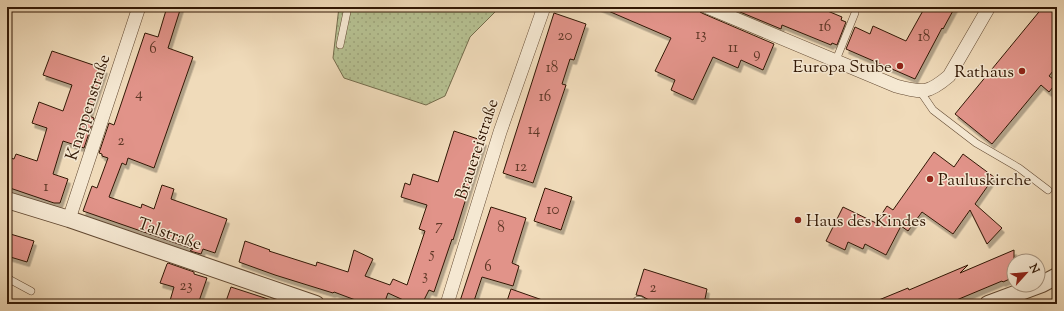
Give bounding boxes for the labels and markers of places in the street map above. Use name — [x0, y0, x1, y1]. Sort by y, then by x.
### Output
place label: Europa Stube — [793, 56, 892, 80]
marker: Europa Stube — [895, 61, 905, 71]
place label: Rathaus — [954, 61, 1014, 85]
marker: Rathaus — [1017, 66, 1027, 76]
place label: Pauluskirche — [938, 169, 1032, 193]
marker: Pauluskirche — [925, 174, 935, 184]
place label: Haus des Kindes — [806, 210, 926, 234]
marker: Haus des Kindes — [793, 215, 803, 225]

